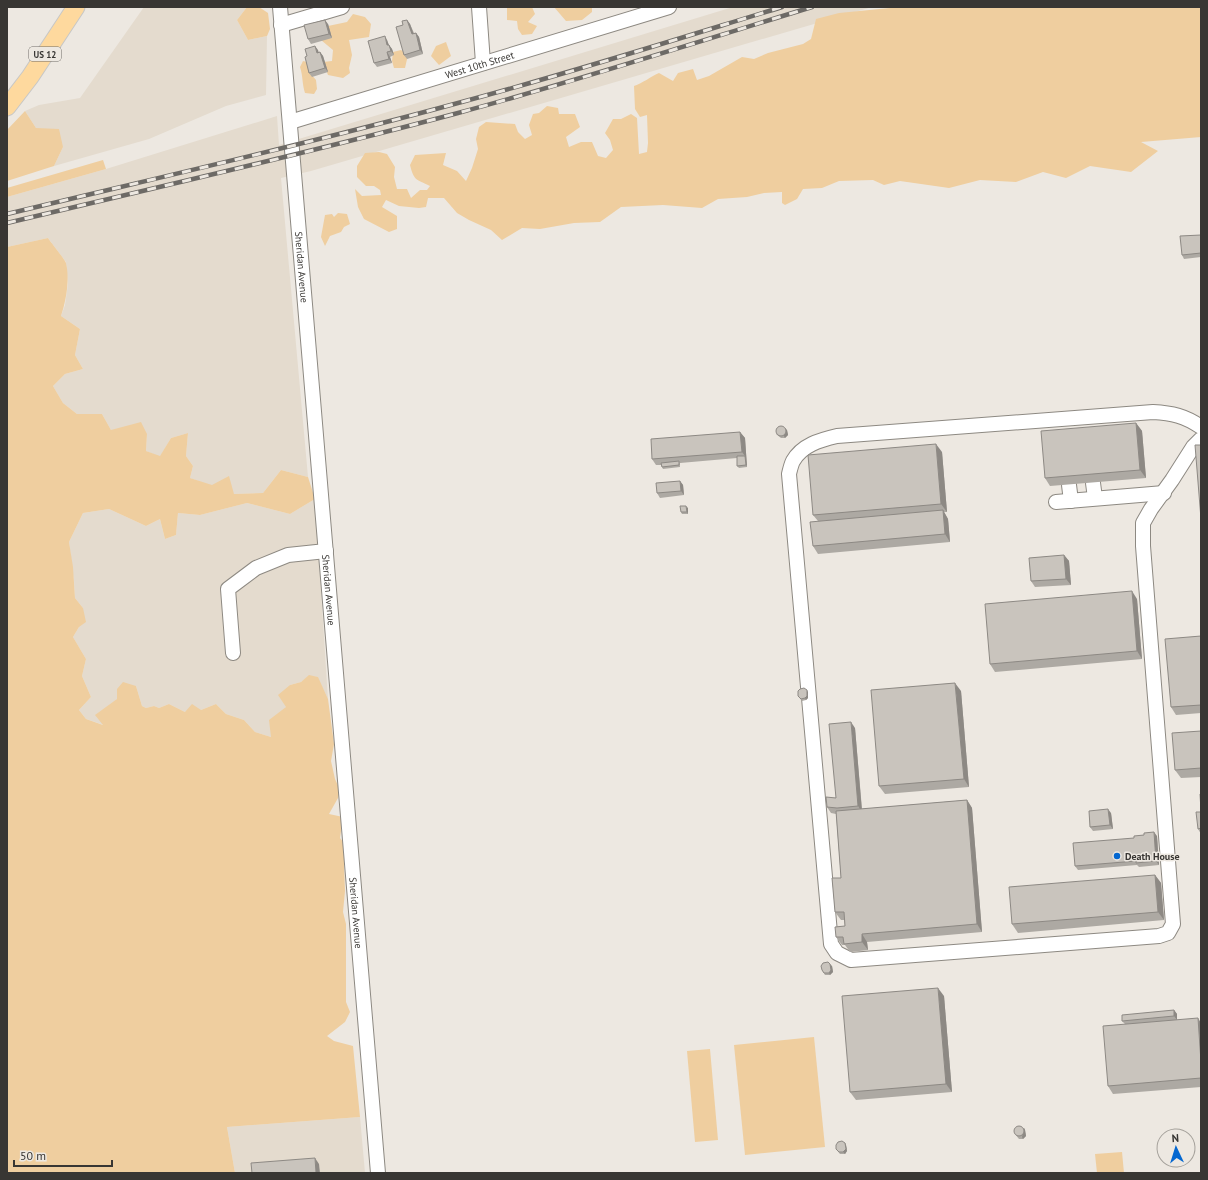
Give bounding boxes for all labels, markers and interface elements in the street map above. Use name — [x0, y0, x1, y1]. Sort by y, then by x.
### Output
road number: US 12 — [29, 47, 61, 61]
street label: West 10th Street — [443, 48, 516, 81]
street label: Sheridan Avenue — [292, 231, 311, 303]
street label: Sheridan Avenue — [320, 554, 338, 626]
place label: Death House — [1125, 850, 1180, 863]
marker: Death House — [1112, 851, 1122, 861]
street label: Sheridan Avenue — [347, 877, 366, 949]
north arrow — [1156, 1128, 1196, 1168]
text: N — [1171, 1131, 1179, 1145]
scale bar — [14, 1142, 112, 1168]
text: 50 m — [20, 1148, 46, 1163]

